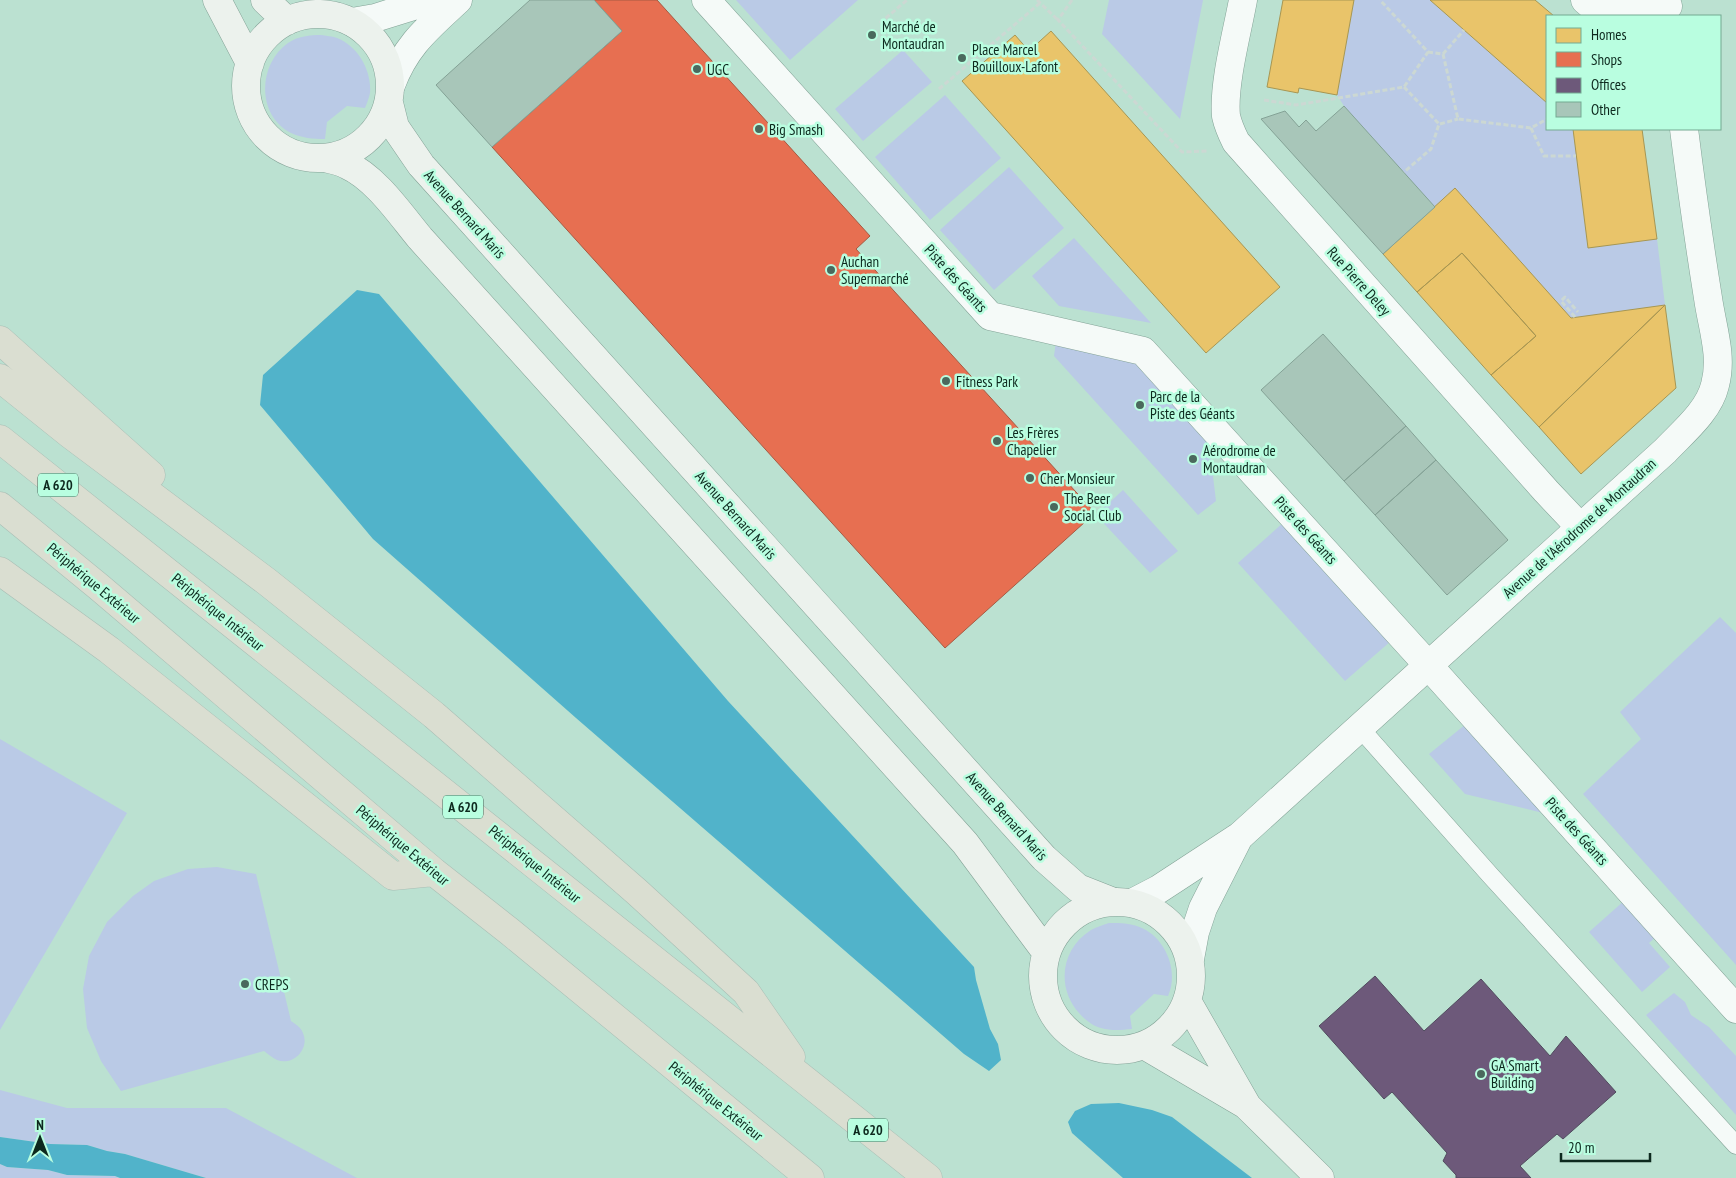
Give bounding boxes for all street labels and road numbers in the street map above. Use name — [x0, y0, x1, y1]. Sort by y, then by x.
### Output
street label: Avenue Bernard Maris — [420, 166, 510, 262]
street label: Piste des Géants — [921, 240, 991, 316]
street label: Rue Pierre Deley — [1323, 243, 1395, 320]
street label: Avenue de l'Aérodrome de Montaudran — [1498, 454, 1660, 602]
street label: Avenue Bernard Maris — [691, 467, 781, 563]
road number: A 620 — [38, 474, 78, 496]
street label: Piste des Géants — [1271, 492, 1341, 568]
street label: Périphérique Extérieur — [43, 538, 145, 628]
street label: Périphérique Intérieur — [168, 569, 269, 656]
street label: Avenue Bernard Maris — [962, 768, 1052, 864]
street label: Piste des Géants — [1542, 793, 1612, 869]
road number: A 620 — [443, 796, 483, 819]
street label: Périphérique Extérieur — [352, 800, 454, 890]
street label: Périphérique Intérieur — [485, 821, 586, 908]
street label: Périphérique Extérieur — [665, 1057, 768, 1145]
road number: A 620 — [848, 1118, 888, 1142]

